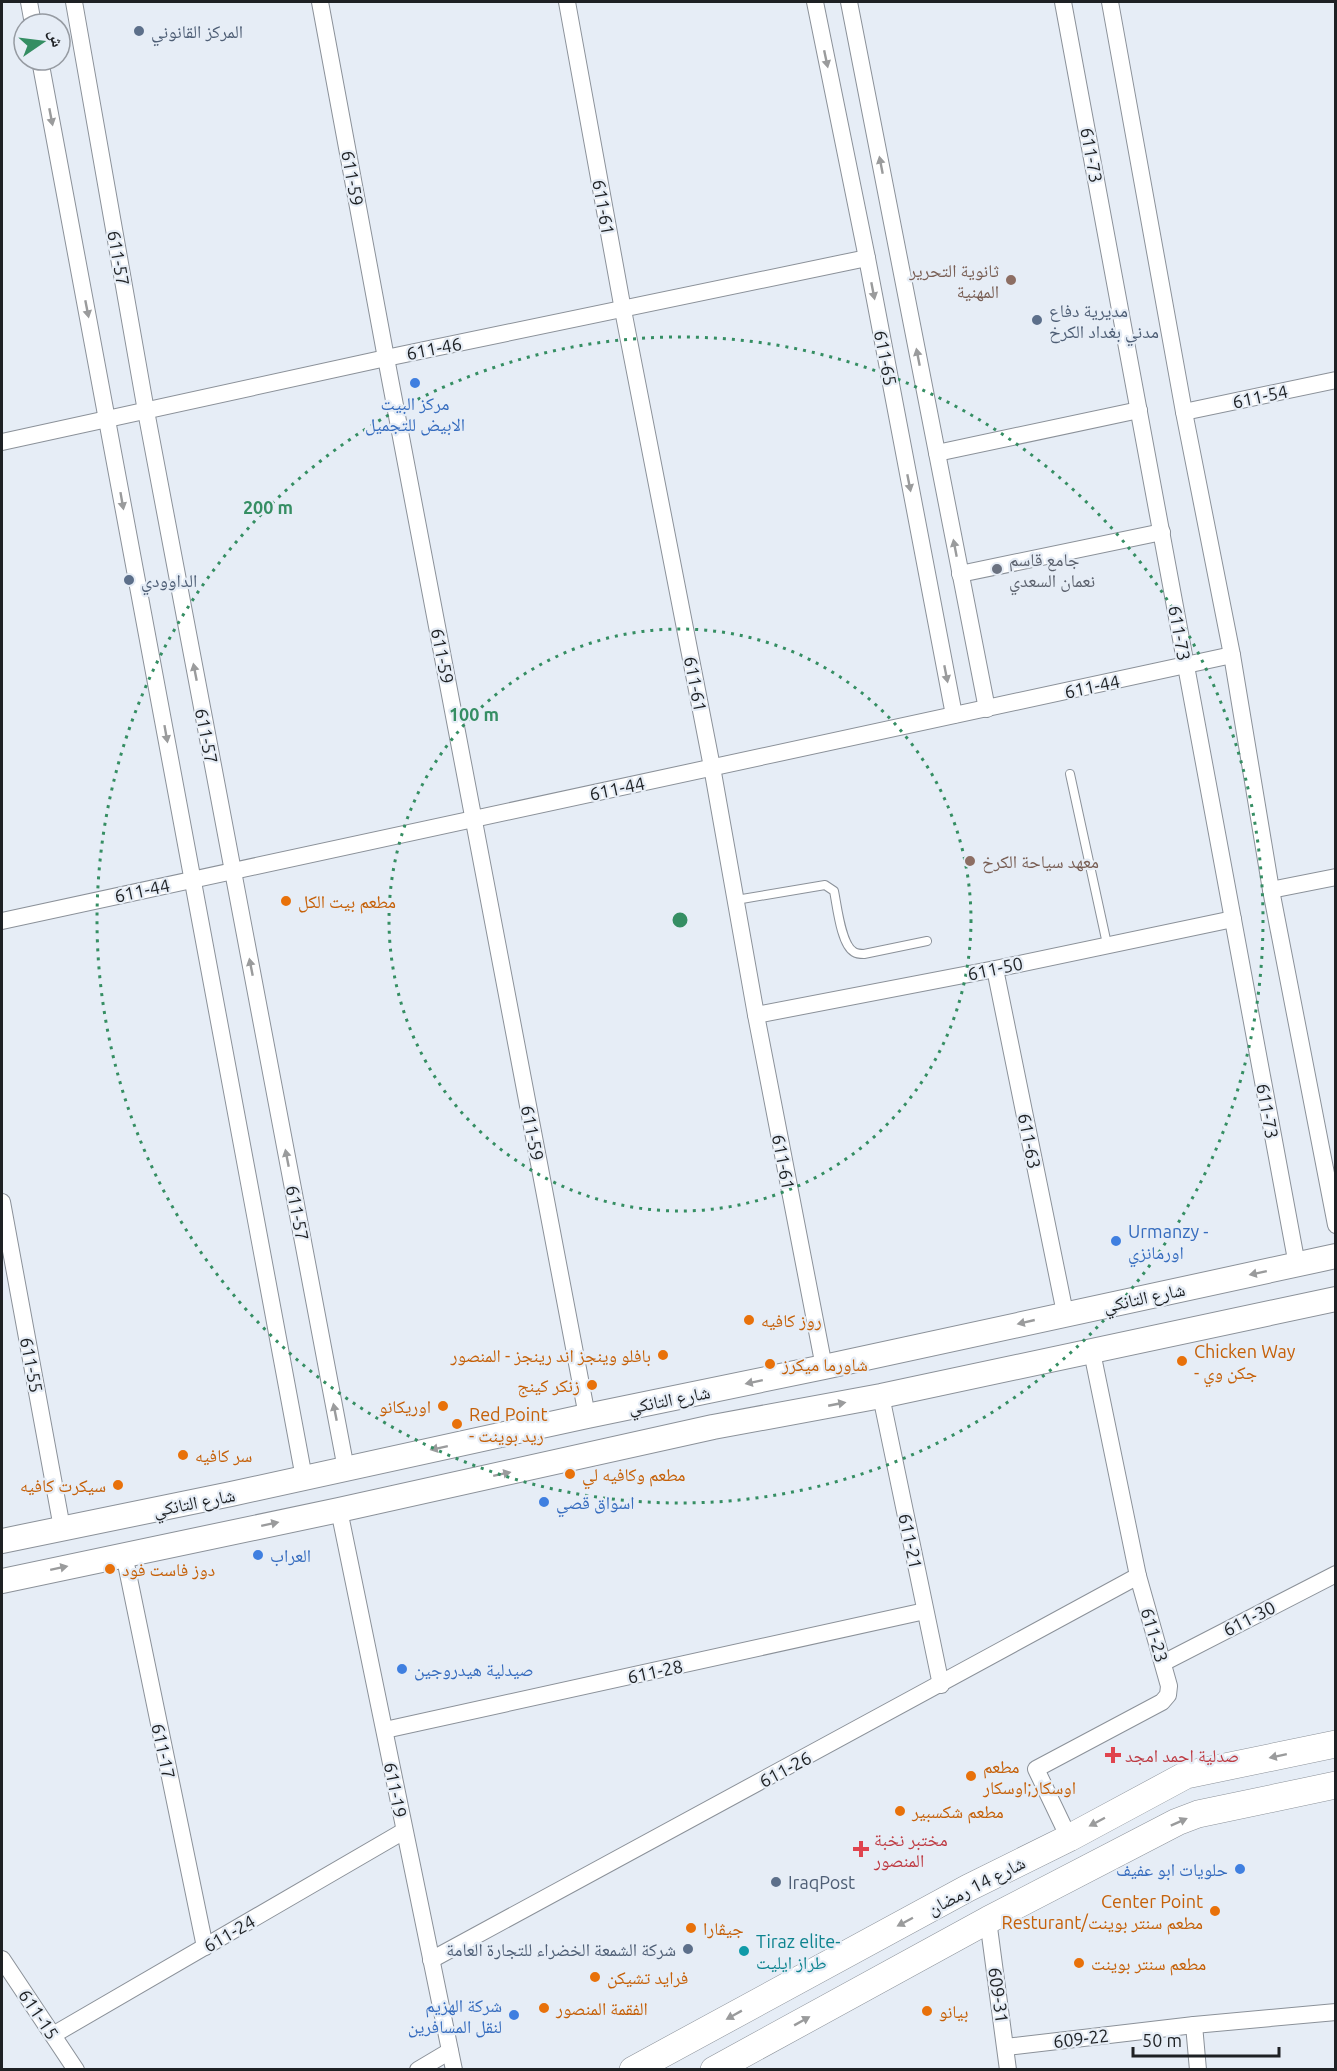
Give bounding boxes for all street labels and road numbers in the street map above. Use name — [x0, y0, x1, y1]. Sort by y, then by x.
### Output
street label: 611-73 — [1077, 126, 1107, 184]
street label: 611-59 — [338, 149, 368, 207]
street label: 611-61 — [589, 178, 619, 236]
street label: 611-57 — [104, 229, 134, 287]
street label: 611-65 — [871, 329, 901, 387]
street label: 611-46 — [405, 333, 463, 363]
street label: 611-54 — [1231, 380, 1289, 412]
street label: 611-73 — [1165, 604, 1195, 662]
street label: 611-59 — [428, 627, 458, 685]
street label: 611-61 — [681, 655, 711, 713]
street label: 611-44 — [1063, 670, 1121, 702]
street label: 611-57 — [192, 707, 222, 765]
street label: 611-44 — [588, 772, 646, 804]
street label: 611-44 — [113, 874, 171, 906]
street label: 611-50 — [966, 952, 1024, 984]
street label: 611-73 — [1253, 1082, 1283, 1140]
street label: 611-59 — [518, 1104, 548, 1162]
street label: 611-63 — [1015, 1112, 1045, 1170]
street label: 611-61 — [769, 1133, 799, 1191]
street label: 611-57 — [283, 1184, 313, 1242]
street label: شارع التانكي — [1101, 1279, 1188, 1321]
street label: 611-55 — [17, 1336, 47, 1394]
street label: شارع التانكي — [626, 1381, 713, 1422]
street label: شارع التانكي — [151, 1484, 238, 1525]
street label: 611-21 — [895, 1512, 927, 1570]
street label: 611-30 — [1220, 1596, 1278, 1640]
street label: 611-23 — [1138, 1605, 1172, 1665]
street label: 611-28 — [626, 1655, 684, 1687]
street label: 611-17 — [148, 1722, 180, 1780]
street label: 611-26 — [756, 1747, 814, 1791]
street label: 611-19 — [381, 1761, 411, 1819]
street label: شارع 14 رمضان — [924, 1852, 1029, 1920]
street label: 611-24 — [200, 1910, 258, 1956]
street label: 609-31 — [985, 1966, 1013, 2024]
street label: 611-15 — [15, 1985, 63, 2043]
street label: 609-22 — [1052, 2025, 1110, 2051]

